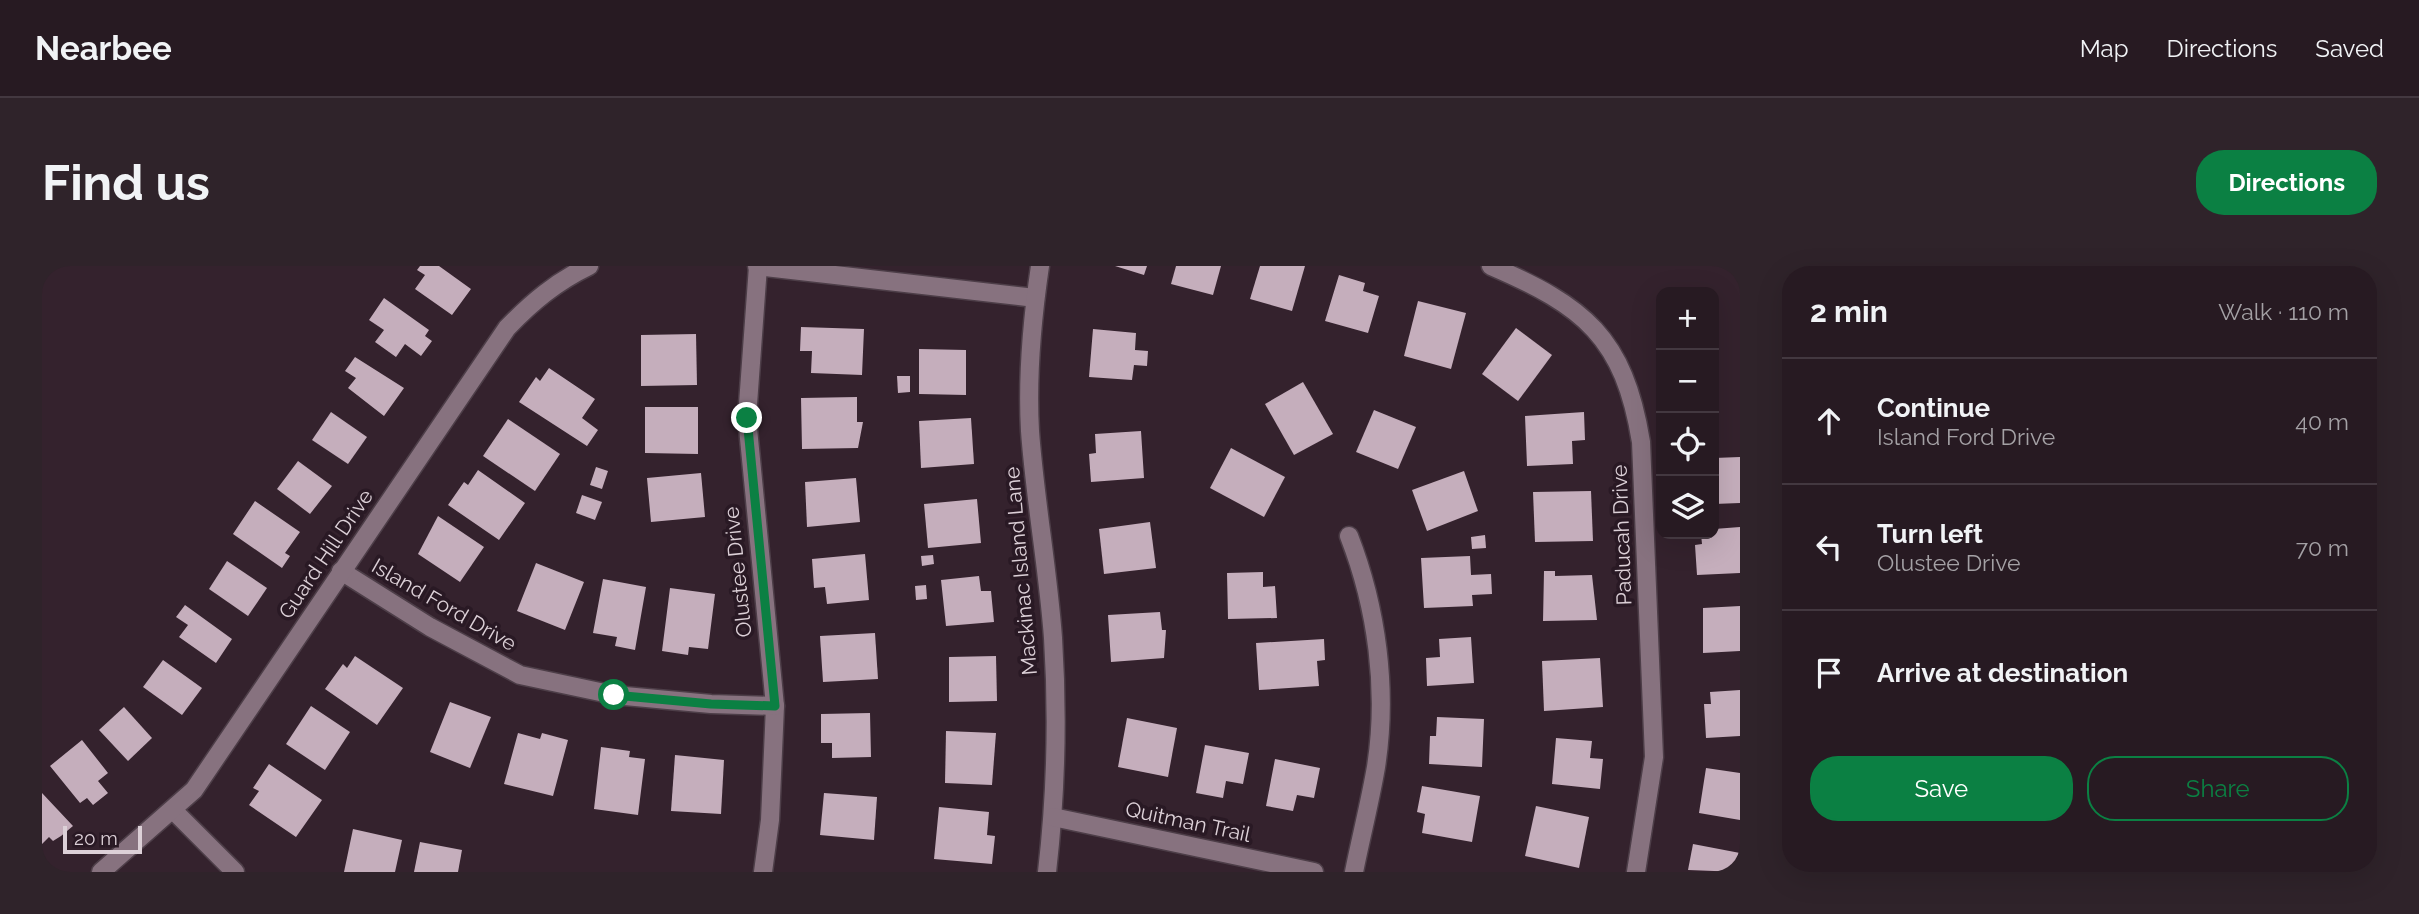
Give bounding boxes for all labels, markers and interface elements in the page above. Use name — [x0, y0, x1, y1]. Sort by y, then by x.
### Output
text: Nearbee — [35, 29, 172, 68]
text: Map — [2080, 34, 2129, 63]
text: Directions — [2167, 34, 2277, 63]
text: Saved — [2315, 34, 2384, 63]
button: Directions — [2196, 150, 2377, 215]
text: Find us — [42, 154, 210, 211]
map controls — [1656, 287, 1719, 539]
button: + — [1656, 287, 1719, 350]
text: 2 min — [1810, 294, 1888, 329]
text: Walk · 110 m — [2218, 298, 2349, 325]
button: − — [1656, 350, 1719, 413]
text: Continue — [1877, 393, 1990, 423]
route end — [731, 402, 762, 433]
icon: ahead — [1810, 402, 1848, 440]
text: 40 m — [2295, 408, 2349, 435]
button: locate — [1656, 413, 1719, 476]
text: Island Ford Drive — [1877, 423, 2055, 450]
street label: Paducah Drive — [1607, 464, 1636, 606]
street label: Mackinac Island Lane — [999, 466, 1042, 676]
button: layers — [1656, 476, 1719, 539]
street label: Guard Hill Drive — [273, 484, 378, 623]
street label: Olustee Drive — [718, 506, 757, 639]
text: Turn left — [1877, 519, 1983, 549]
icon: left — [1810, 528, 1848, 566]
text: 70 m — [2296, 534, 2349, 561]
text: Olustee Drive — [1877, 549, 2021, 576]
street label: Island Ford Drive — [367, 553, 521, 656]
icon: arrive — [1810, 654, 1848, 692]
text: Arrive at destination — [1877, 658, 2128, 688]
route start — [598, 679, 629, 710]
button: Save — [1810, 756, 2073, 821]
button: Share — [2087, 756, 2349, 821]
street label: Quitman Trail — [1123, 796, 1253, 847]
scale bar — [63, 823, 142, 855]
text: 20 m — [74, 827, 118, 849]

